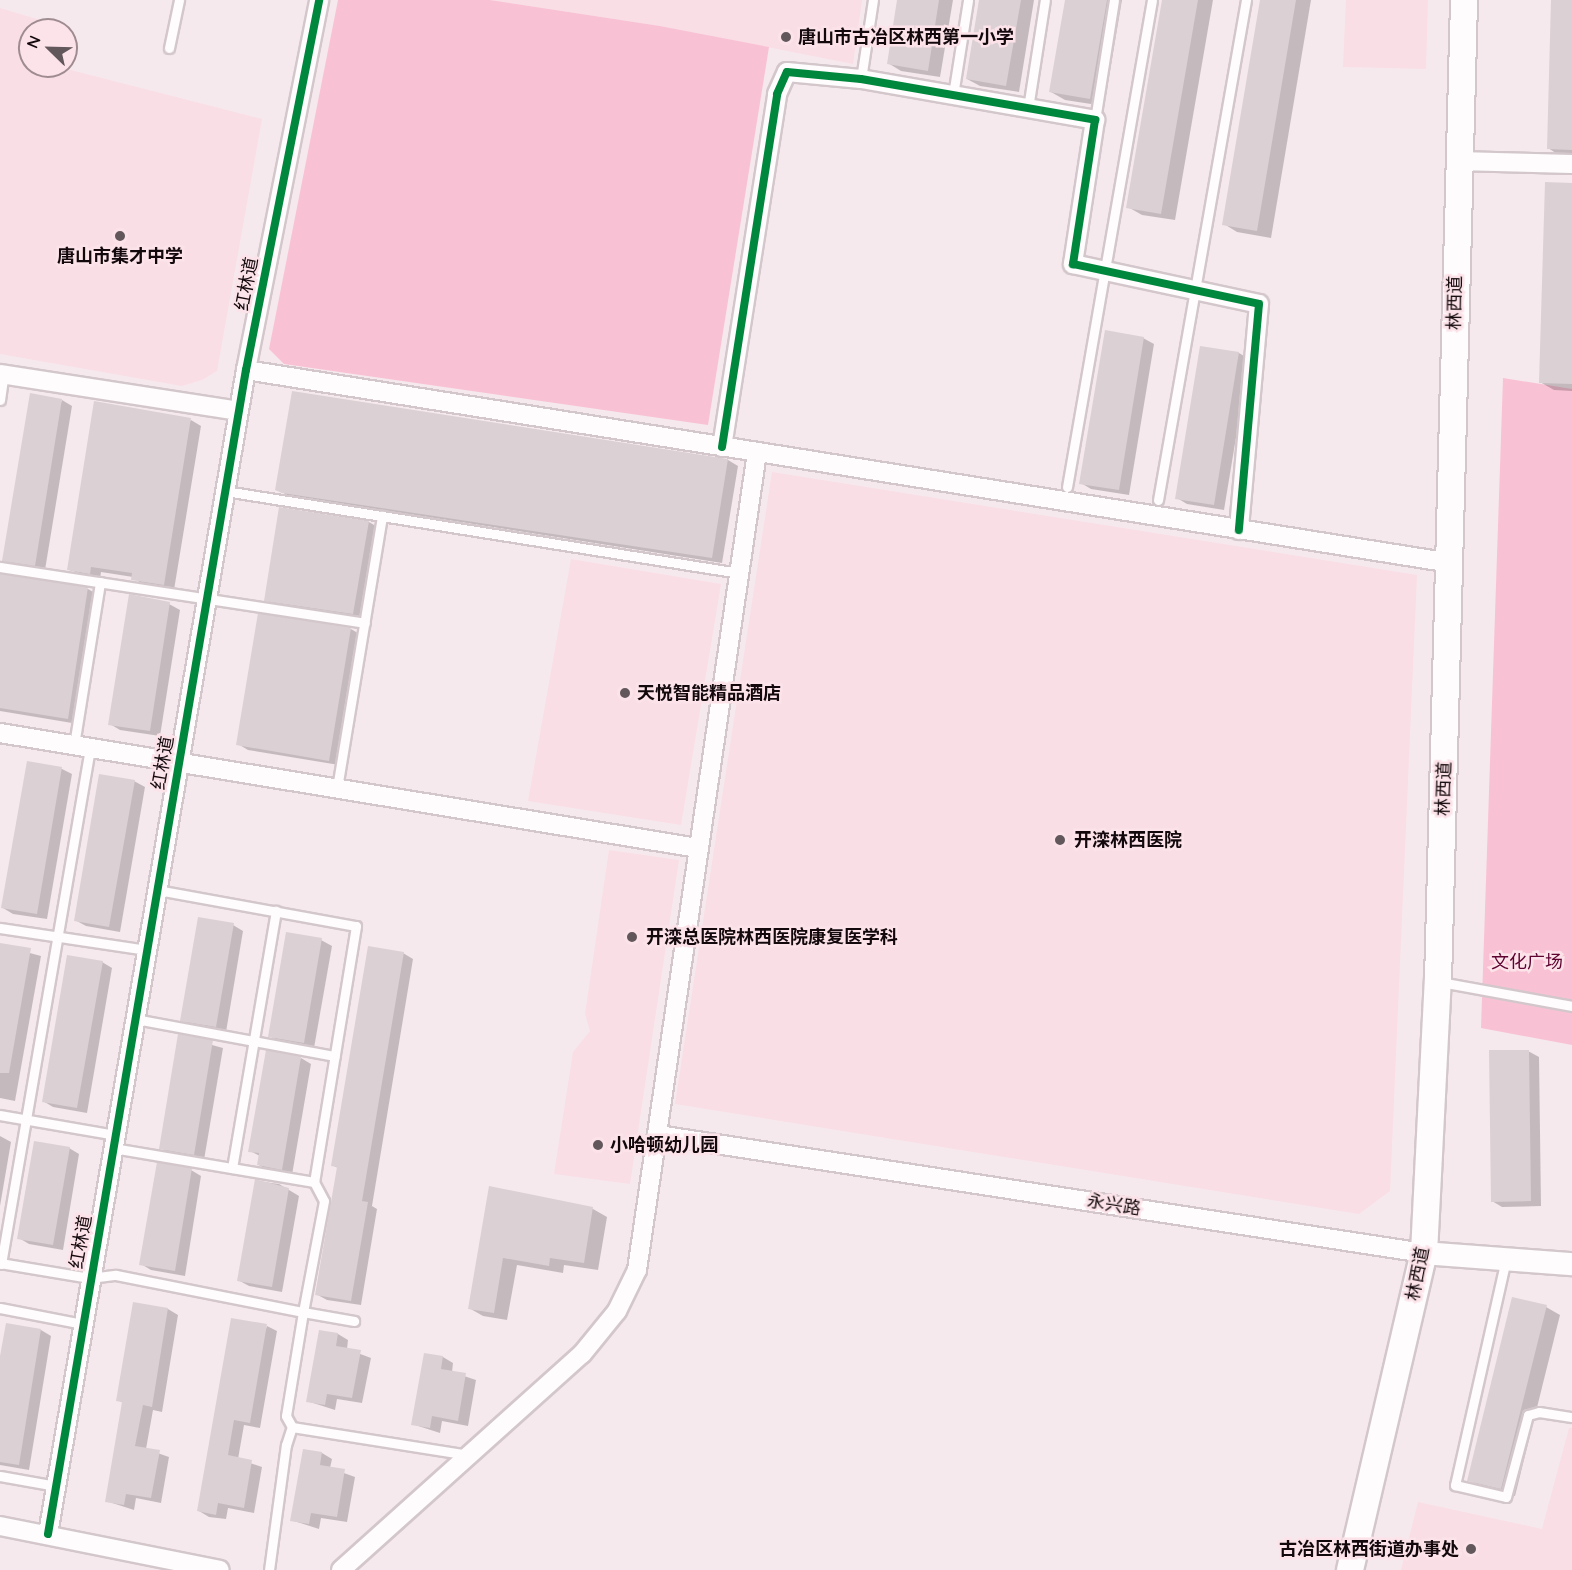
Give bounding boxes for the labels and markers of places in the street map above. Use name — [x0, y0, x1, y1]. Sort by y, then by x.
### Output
place label: 唐山市古冶区林西第一小学 — [798, 26, 1014, 48]
marker: 唐山市古冶区林西第一小学 — [779, 30, 793, 44]
marker: 唐山市集才中学 — [113, 229, 127, 243]
place label: 唐山市集才中学 — [57, 245, 183, 267]
place label: 天悦智能精品酒店 — [637, 682, 781, 704]
marker: 天悦智能精品酒店 — [618, 686, 632, 700]
place label: 开滦林西医院 — [1074, 829, 1182, 851]
marker: 开滦林西医院 — [1051, 831, 1069, 849]
place label: 开滦总医院林西医院康复医学科 — [646, 926, 898, 948]
marker: 开滦总医院林西医院康复医学科 — [623, 928, 641, 946]
place label: 小哈顿幼儿园 — [610, 1134, 718, 1156]
marker: 小哈顿幼儿园 — [591, 1138, 605, 1152]
place label: 古冶区林西街道办事处 — [1279, 1538, 1459, 1560]
marker: 古冶区林西街道办事处 — [1464, 1542, 1478, 1556]

